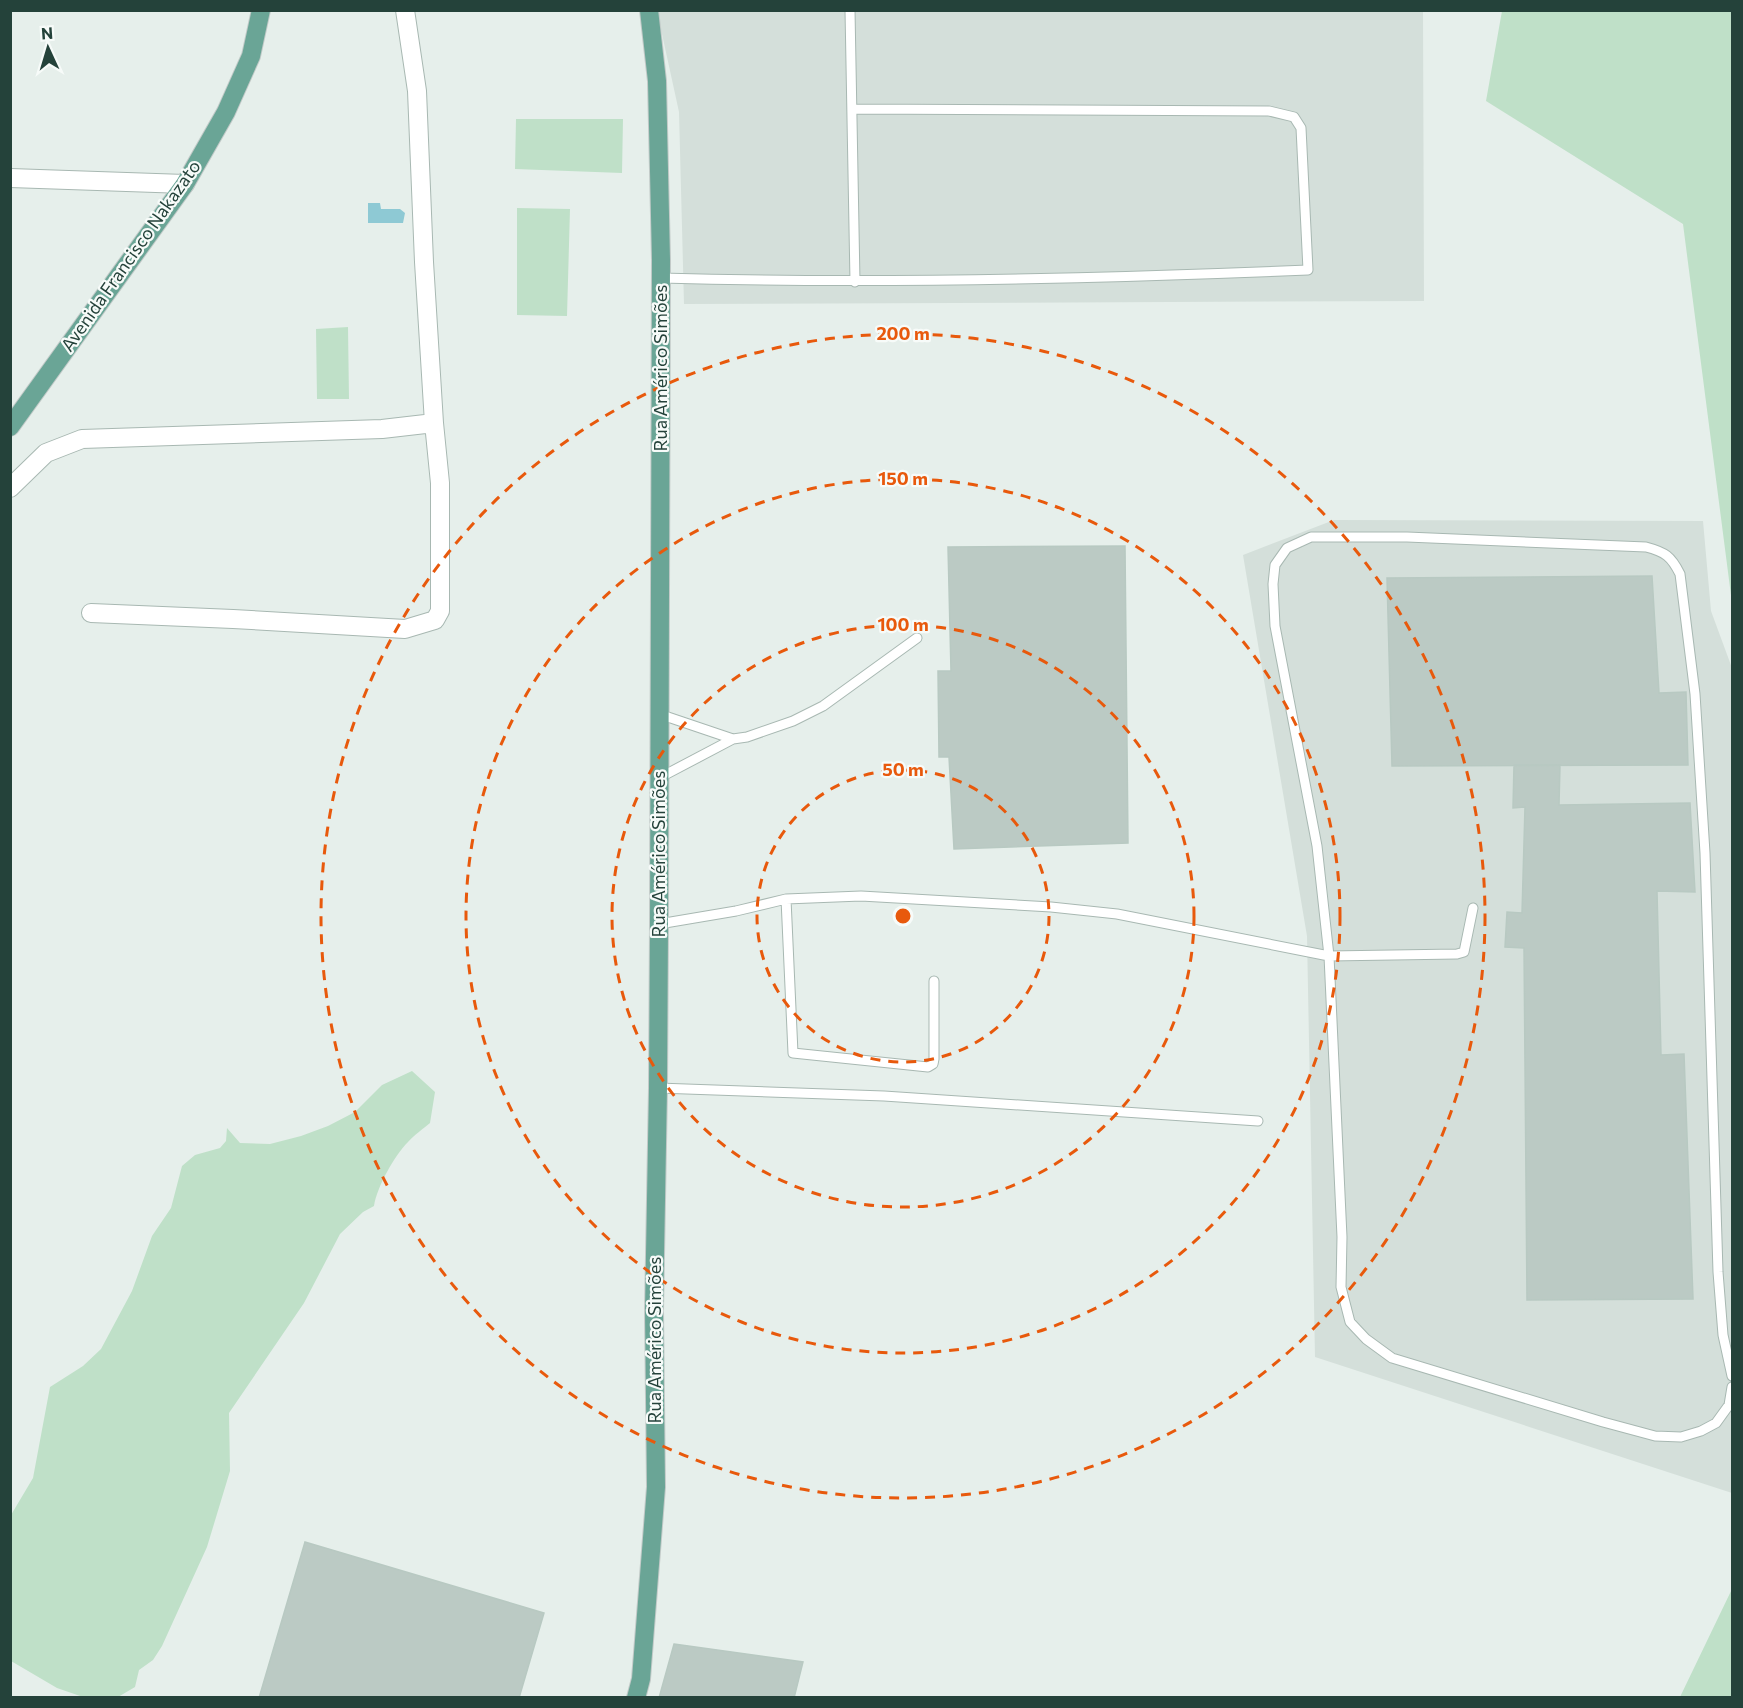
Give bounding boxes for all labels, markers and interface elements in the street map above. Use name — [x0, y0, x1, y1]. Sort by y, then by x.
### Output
north arrow — [18, 18, 78, 78]
text: N — [40, 23, 54, 42]
street label: Avenida Francisco Nakazato — [56, 156, 205, 355]
street label: Rua Américo Simões — [649, 285, 671, 451]
text: 200 m — [876, 322, 930, 344]
text: 150 m — [878, 467, 928, 489]
text: 100 m — [877, 613, 929, 635]
text: 50 m — [882, 758, 924, 780]
street label: Rua Américo Simões — [647, 771, 669, 937]
centre of rings — [893, 906, 913, 926]
street label: Rua Américo Simões — [643, 1257, 665, 1423]

